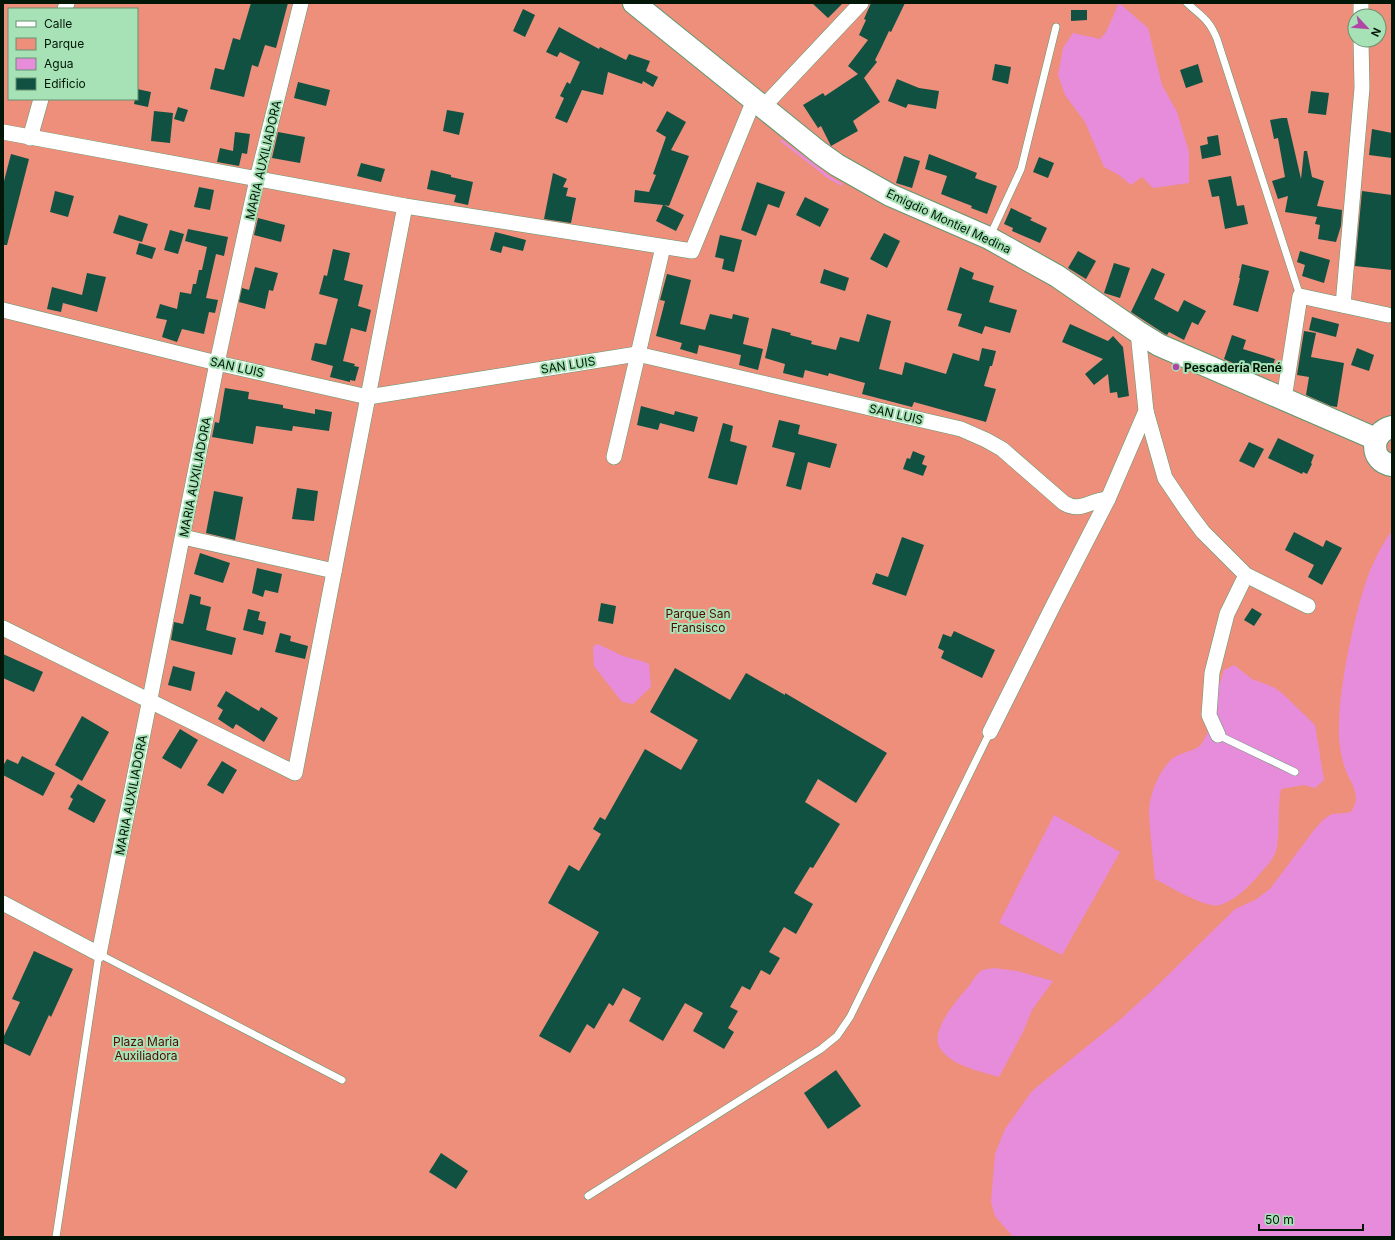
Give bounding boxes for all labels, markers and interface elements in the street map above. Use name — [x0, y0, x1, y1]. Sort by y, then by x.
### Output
legend — [8, 8, 138, 100]
north arrow — [1347, 8, 1387, 48]
text: Calle — [44, 16, 72, 31]
text: N — [1368, 26, 1384, 39]
text: Parque — [44, 36, 84, 51]
text: Agua — [44, 56, 73, 71]
text: Edificio — [44, 76, 86, 91]
street label: MARIA AUXILIADORA — [242, 99, 284, 221]
street label: Emigdio Montiel Medina — [884, 185, 1014, 257]
street label: SAN LUIS — [540, 353, 597, 377]
street label: SAN LUIS — [209, 354, 266, 381]
place label: Pescadería René — [1184, 360, 1282, 375]
marker: Pescadería René — [1171, 362, 1181, 372]
street label: SAN LUIS — [868, 401, 925, 428]
street label: MARIA AUXILIADORA — [176, 416, 214, 538]
park label: Parque San Fransisco — [665, 606, 731, 635]
street label: MARIA AUXILIADORA — [112, 734, 150, 856]
park label: Plaza Maria Auxiliadora — [113, 1034, 179, 1063]
scale bar — [1259, 1206, 1363, 1232]
text: 50 m — [1265, 1212, 1294, 1227]

